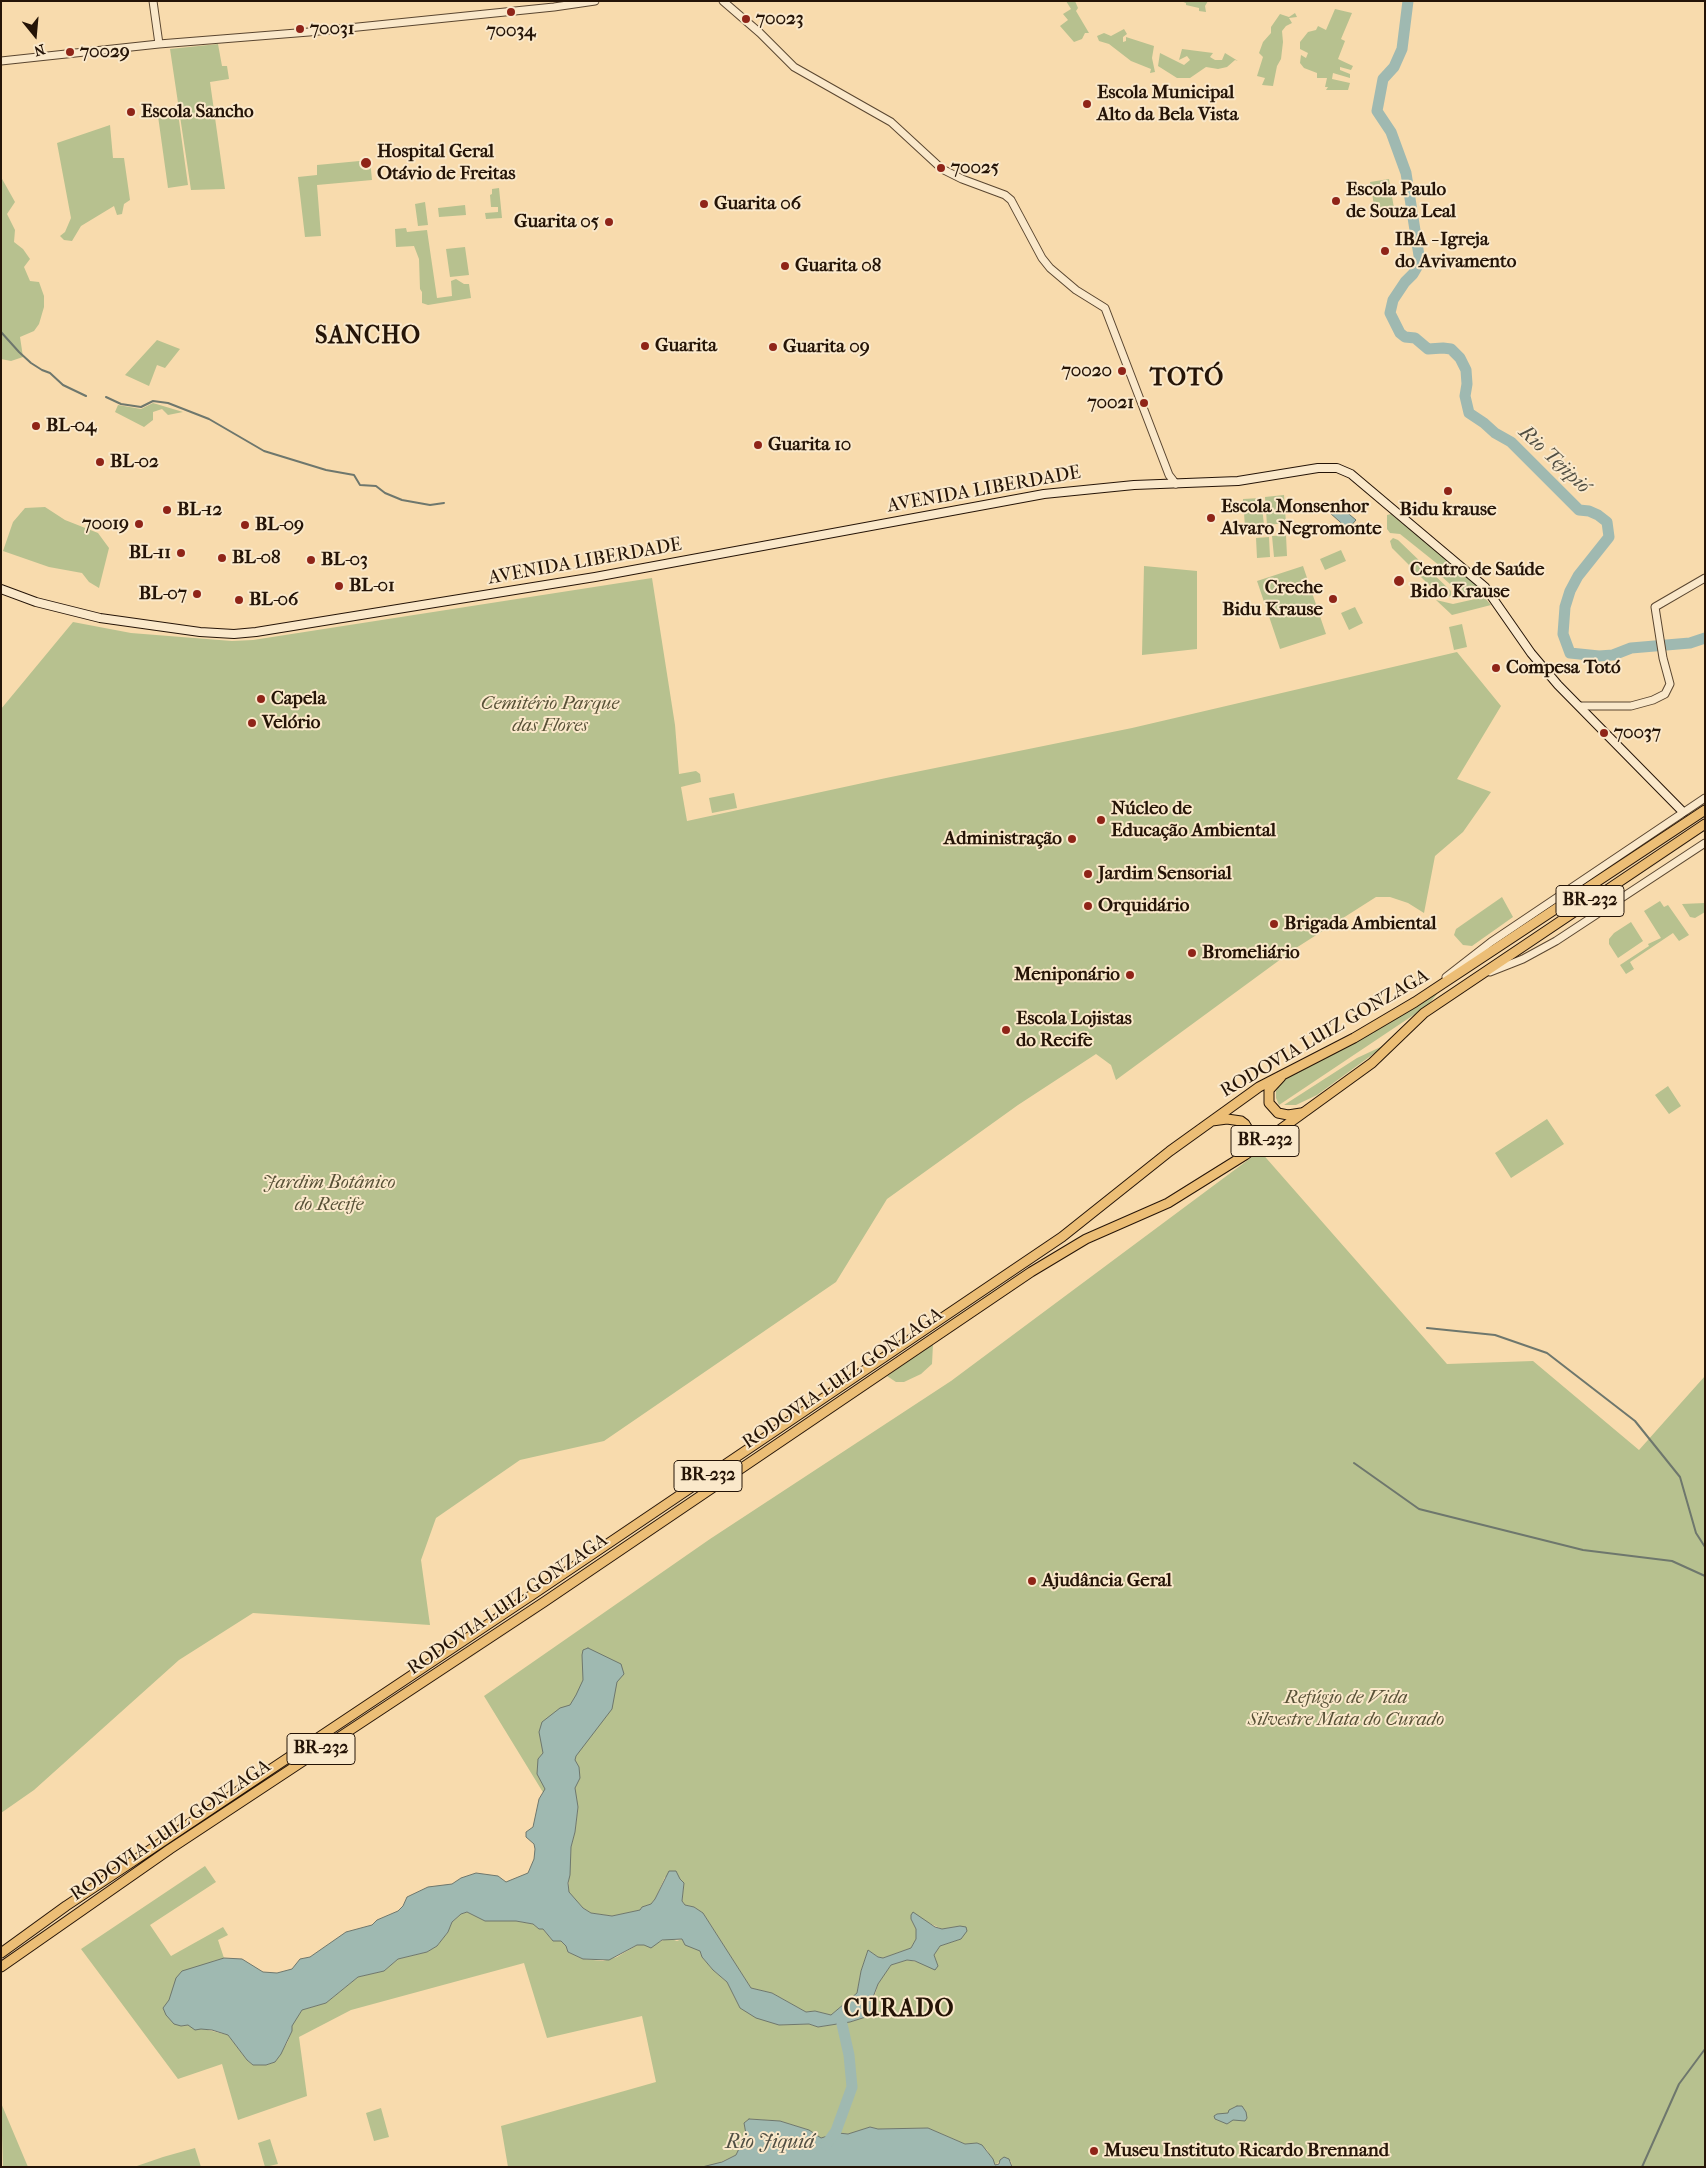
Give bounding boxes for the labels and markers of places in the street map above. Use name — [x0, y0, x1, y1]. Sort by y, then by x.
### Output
marker: 70034 — [505, 6, 517, 18]
place label: 70023 — [756, 8, 804, 30]
marker: 70023 — [740, 13, 752, 25]
place label: 70031 — [310, 18, 355, 40]
place label: 70034 — [486, 20, 536, 42]
marker: 70031 — [294, 23, 306, 35]
place label: 70029 — [80, 41, 130, 63]
marker: 70029 — [64, 46, 76, 58]
place label: Escola Municipal Alto da Bela Vista — [1097, 82, 1238, 126]
marker: Escola Municipal Alto da Bela Vista — [1081, 98, 1093, 110]
place label: Escola Sancho — [141, 101, 254, 123]
marker: Escola Sancho — [125, 106, 137, 118]
place label: Hospital Geral Otávio de Freitas — [377, 141, 515, 185]
marker: Hospital Geral Otávio de Freitas — [359, 156, 373, 170]
place label: 70025 — [951, 157, 999, 179]
marker: 70025 — [935, 162, 947, 174]
place label: Escola Paulo de Souza Leal — [1346, 179, 1456, 223]
place label: Guarita 06 — [714, 193, 801, 215]
marker: Escola Paulo de Souza Leal — [1330, 195, 1342, 207]
marker: Guarita 06 — [698, 198, 710, 210]
place label: Guarita 05 — [514, 211, 599, 233]
marker: Guarita 05 — [603, 216, 615, 228]
place label: IBA - Igreja do Avivamento — [1395, 229, 1516, 273]
marker: IBA - Igreja do Avivamento — [1379, 245, 1391, 257]
place label: Guarita 08 — [795, 255, 881, 277]
marker: Guarita 08 — [779, 260, 791, 272]
place label: Guarita — [655, 335, 717, 357]
place label: Guarita 09 — [783, 336, 870, 358]
marker: Guarita — [639, 340, 651, 352]
marker: Guarita 09 — [767, 341, 779, 353]
place label: 70020 — [1062, 360, 1112, 382]
marker: 70020 — [1116, 365, 1128, 377]
place label: 70021 — [1087, 392, 1134, 414]
marker: 70021 — [1138, 397, 1150, 409]
place label: BL-04 — [46, 415, 96, 437]
marker: BL-04 — [30, 420, 42, 432]
place label: Guarita 10 — [768, 434, 851, 456]
marker: Guarita 10 — [752, 439, 764, 451]
place label: BL-02 — [110, 451, 159, 473]
marker: BL-02 — [94, 456, 106, 468]
marker: Bidu krause — [1442, 485, 1454, 497]
place label: Escola Monsenhor Alvaro Negromonte — [1221, 496, 1382, 540]
place label: BL-12 — [177, 499, 222, 521]
place label: Bidu krause — [1400, 499, 1496, 521]
marker: BL-12 — [161, 504, 173, 516]
marker: Escola Monsenhor Alvaro Negromonte — [1205, 512, 1217, 524]
place label: 70019 — [82, 513, 129, 535]
place label: BL-09 — [255, 514, 304, 536]
marker: 70019 — [133, 518, 145, 530]
marker: BL-09 — [239, 519, 251, 531]
place label: BL-11 — [129, 542, 171, 564]
marker: BL-11 — [175, 547, 187, 559]
place label: BL-08 — [232, 547, 281, 569]
place label: BL-03 — [321, 549, 368, 571]
marker: BL-08 — [216, 552, 228, 564]
marker: BL-03 — [305, 554, 317, 566]
place label: Centro de Saúde Bido Krause — [1410, 559, 1544, 603]
marker: Centro de Saúde Bido Krause — [1392, 574, 1406, 588]
place label: BL-01 — [349, 575, 395, 597]
place label: Creche Bidu Krause — [1222, 577, 1323, 621]
marker: BL-01 — [333, 580, 345, 592]
place label: BL-07 — [139, 583, 187, 605]
marker: BL-07 — [191, 588, 203, 600]
place label: BL-06 — [249, 589, 298, 611]
marker: Creche Bidu Krause — [1327, 593, 1339, 605]
marker: BL-06 — [233, 594, 245, 606]
place label: Compesa Totó — [1506, 657, 1621, 679]
marker: Compesa Totó — [1490, 662, 1502, 674]
place label: Capela — [271, 688, 326, 710]
marker: Capela — [255, 693, 267, 705]
place label: Velório — [262, 712, 320, 734]
marker: Velório — [246, 717, 258, 729]
place label: 70037 — [1614, 722, 1661, 744]
marker: 70037 — [1598, 727, 1610, 739]
place label: Núcleo de Educação Ambiental — [1111, 798, 1276, 842]
marker: Núcleo de Educação Ambiental — [1095, 814, 1107, 826]
place label: Administração — [944, 828, 1062, 850]
marker: Administração — [1066, 833, 1078, 845]
place label: Jardim Sensorial — [1098, 863, 1232, 885]
marker: Jardim Sensorial — [1082, 868, 1094, 880]
place label: Orquidário — [1098, 895, 1189, 917]
marker: Orquidário — [1082, 900, 1094, 912]
place label: Brigada Ambiental — [1284, 913, 1437, 935]
marker: Brigada Ambiental — [1268, 918, 1280, 930]
place label: Bromeliário — [1202, 942, 1300, 964]
marker: Bromeliário — [1186, 947, 1198, 959]
place label: Meniponário — [1014, 964, 1120, 986]
marker: Meniponário — [1124, 969, 1136, 981]
place label: Escola Lojistas do Recife — [1016, 1008, 1132, 1052]
marker: Escola Lojistas do Recife — [1000, 1024, 1012, 1036]
place label: Ajudância Geral — [1042, 1570, 1172, 1592]
marker: Ajudância Geral — [1026, 1575, 1038, 1587]
place label: Museu Instituto Ricardo Brennand — [1104, 2140, 1389, 2162]
marker: Museu Instituto Ricardo Brennand — [1088, 2145, 1100, 2157]

